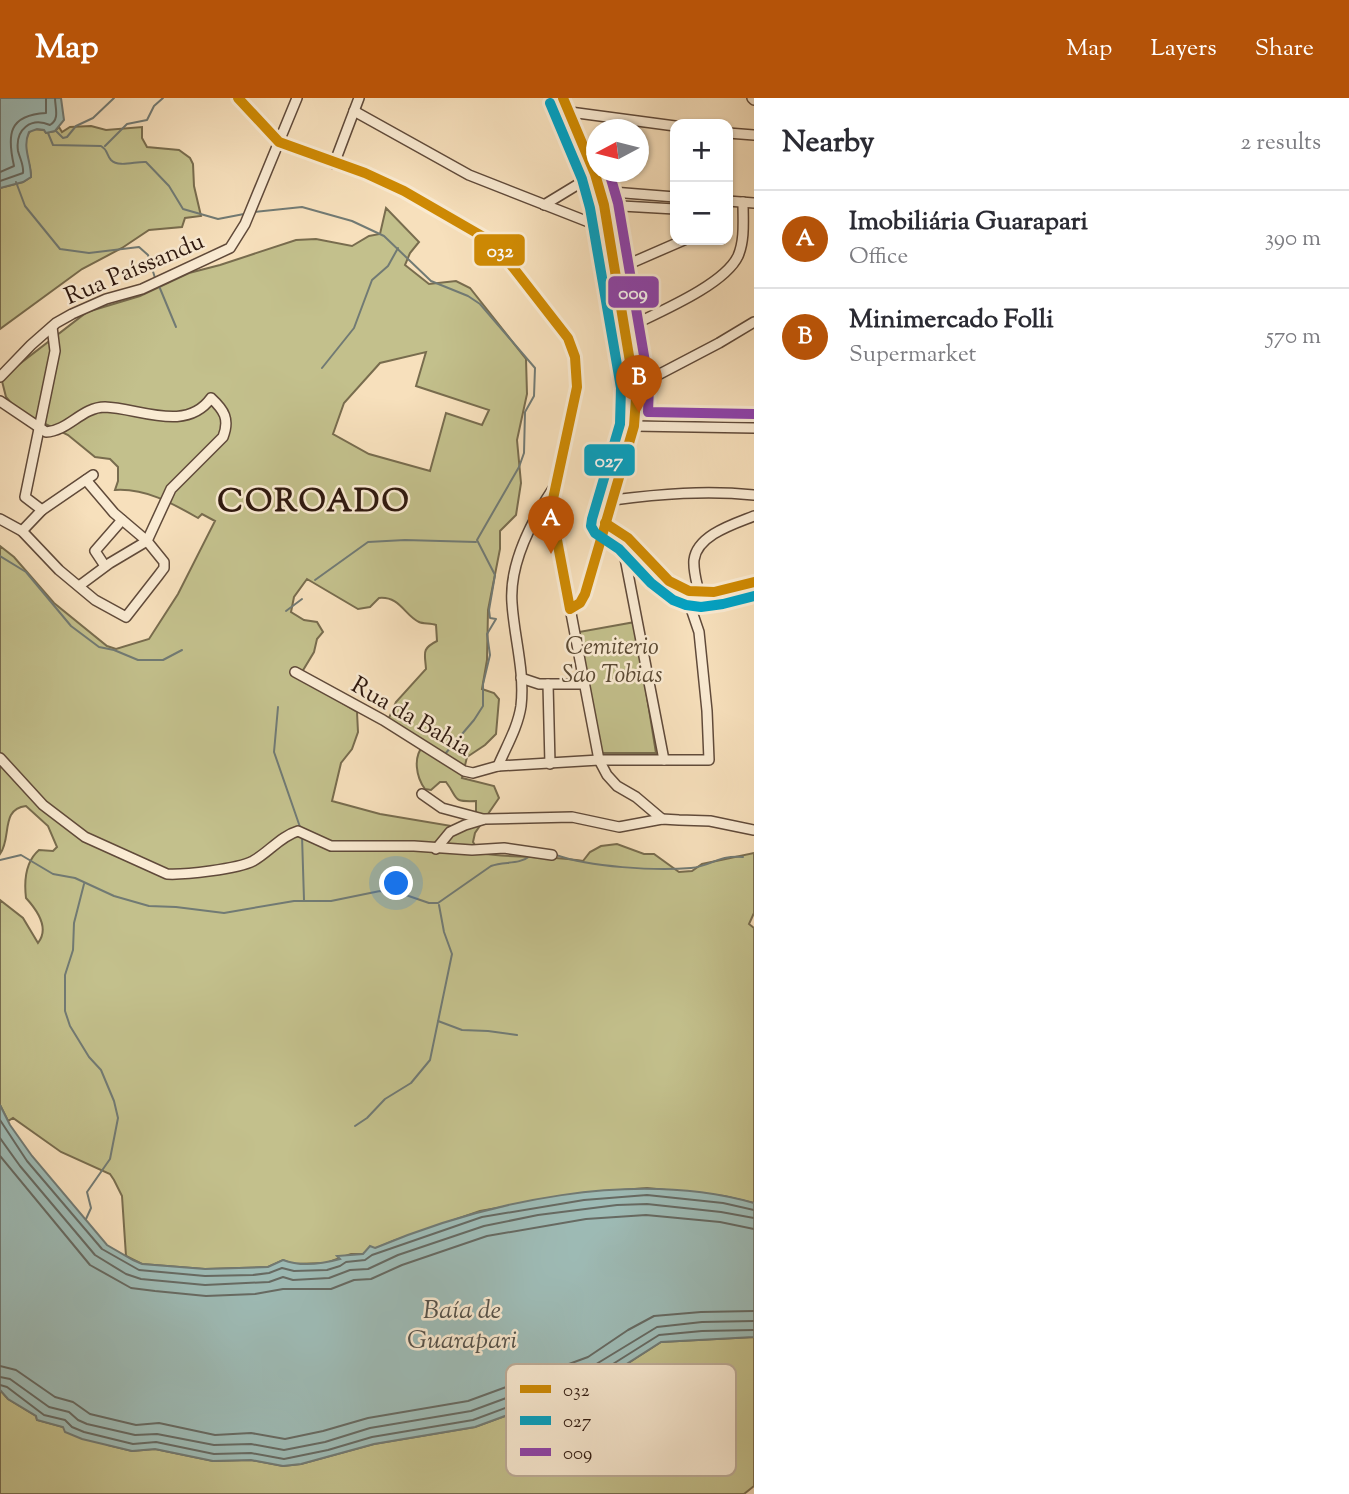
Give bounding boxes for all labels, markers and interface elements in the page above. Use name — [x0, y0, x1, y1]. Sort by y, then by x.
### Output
text: Map — [35, 25, 99, 73]
text: Map — [1066, 32, 1112, 66]
text: Layers — [1150, 32, 1217, 66]
text: Share — [1255, 32, 1314, 66]
north arrow — [586, 119, 649, 182]
map controls — [670, 119, 733, 245]
button: + — [670, 119, 733, 182]
text: Nearby — [782, 122, 874, 165]
text: 2 results — [1241, 127, 1321, 160]
button: − — [670, 182, 733, 245]
text: Imobiliária Guarapari — [849, 204, 1088, 241]
text: A — [796, 223, 814, 256]
text: 390 m — [1265, 223, 1321, 256]
street label: Rua Paíssandu — [60, 225, 210, 315]
line badge: 032 — [473, 233, 526, 267]
text: 032 — [487, 239, 513, 266]
text: Office — [849, 241, 908, 274]
line badge: 009 — [607, 275, 660, 309]
text: 009 — [618, 281, 648, 308]
text: Minimercado Folli — [849, 302, 1054, 339]
text: B — [798, 321, 812, 354]
text: 570 m — [1266, 321, 1321, 354]
text: Supermarket — [849, 339, 976, 372]
pin: B — [616, 355, 662, 413]
line badge: 027 — [583, 443, 636, 477]
text: 027 — [595, 449, 624, 476]
district label: COROADO — [217, 480, 411, 526]
pin: A — [528, 496, 574, 554]
park label: Cemiterio Sao Tobias — [561, 631, 663, 693]
street label: Rua da Bahia — [344, 669, 478, 766]
your location — [379, 866, 413, 900]
water label: Baía de Guarapari — [407, 1293, 517, 1360]
legend — [506, 1364, 736, 1476]
text: 032 — [563, 1378, 590, 1405]
text: 027 — [563, 1409, 592, 1436]
text: 009 — [563, 1441, 592, 1468]

